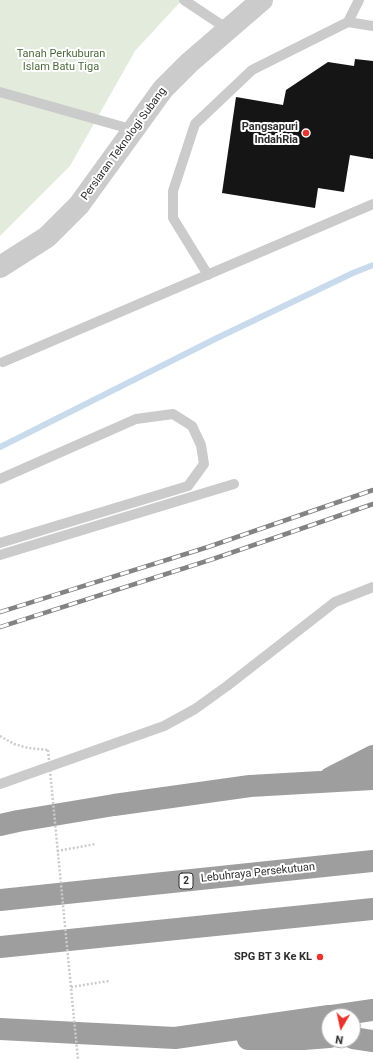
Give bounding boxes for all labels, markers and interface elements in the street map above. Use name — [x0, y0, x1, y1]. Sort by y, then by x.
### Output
park label: Tanah Perkuburan Islam Batu Tiga — [17, 47, 105, 73]
street label: Persiaran Teknologi Subang — [79, 85, 169, 203]
place label: Pangsapuri IndahRia — [242, 120, 298, 146]
marker: Pangsapuri IndahRia — [301, 128, 311, 138]
street label: Lebuhraya Persekutuan — [200, 860, 316, 886]
road number: 2 — [179, 873, 193, 889]
place label: SPG BT 3 Ke KL — [234, 950, 312, 964]
marker: SPG BT 3 Ke KL — [315, 952, 325, 962]
north arrow — [321, 1008, 361, 1048]
text: N — [334, 1032, 344, 1046]

